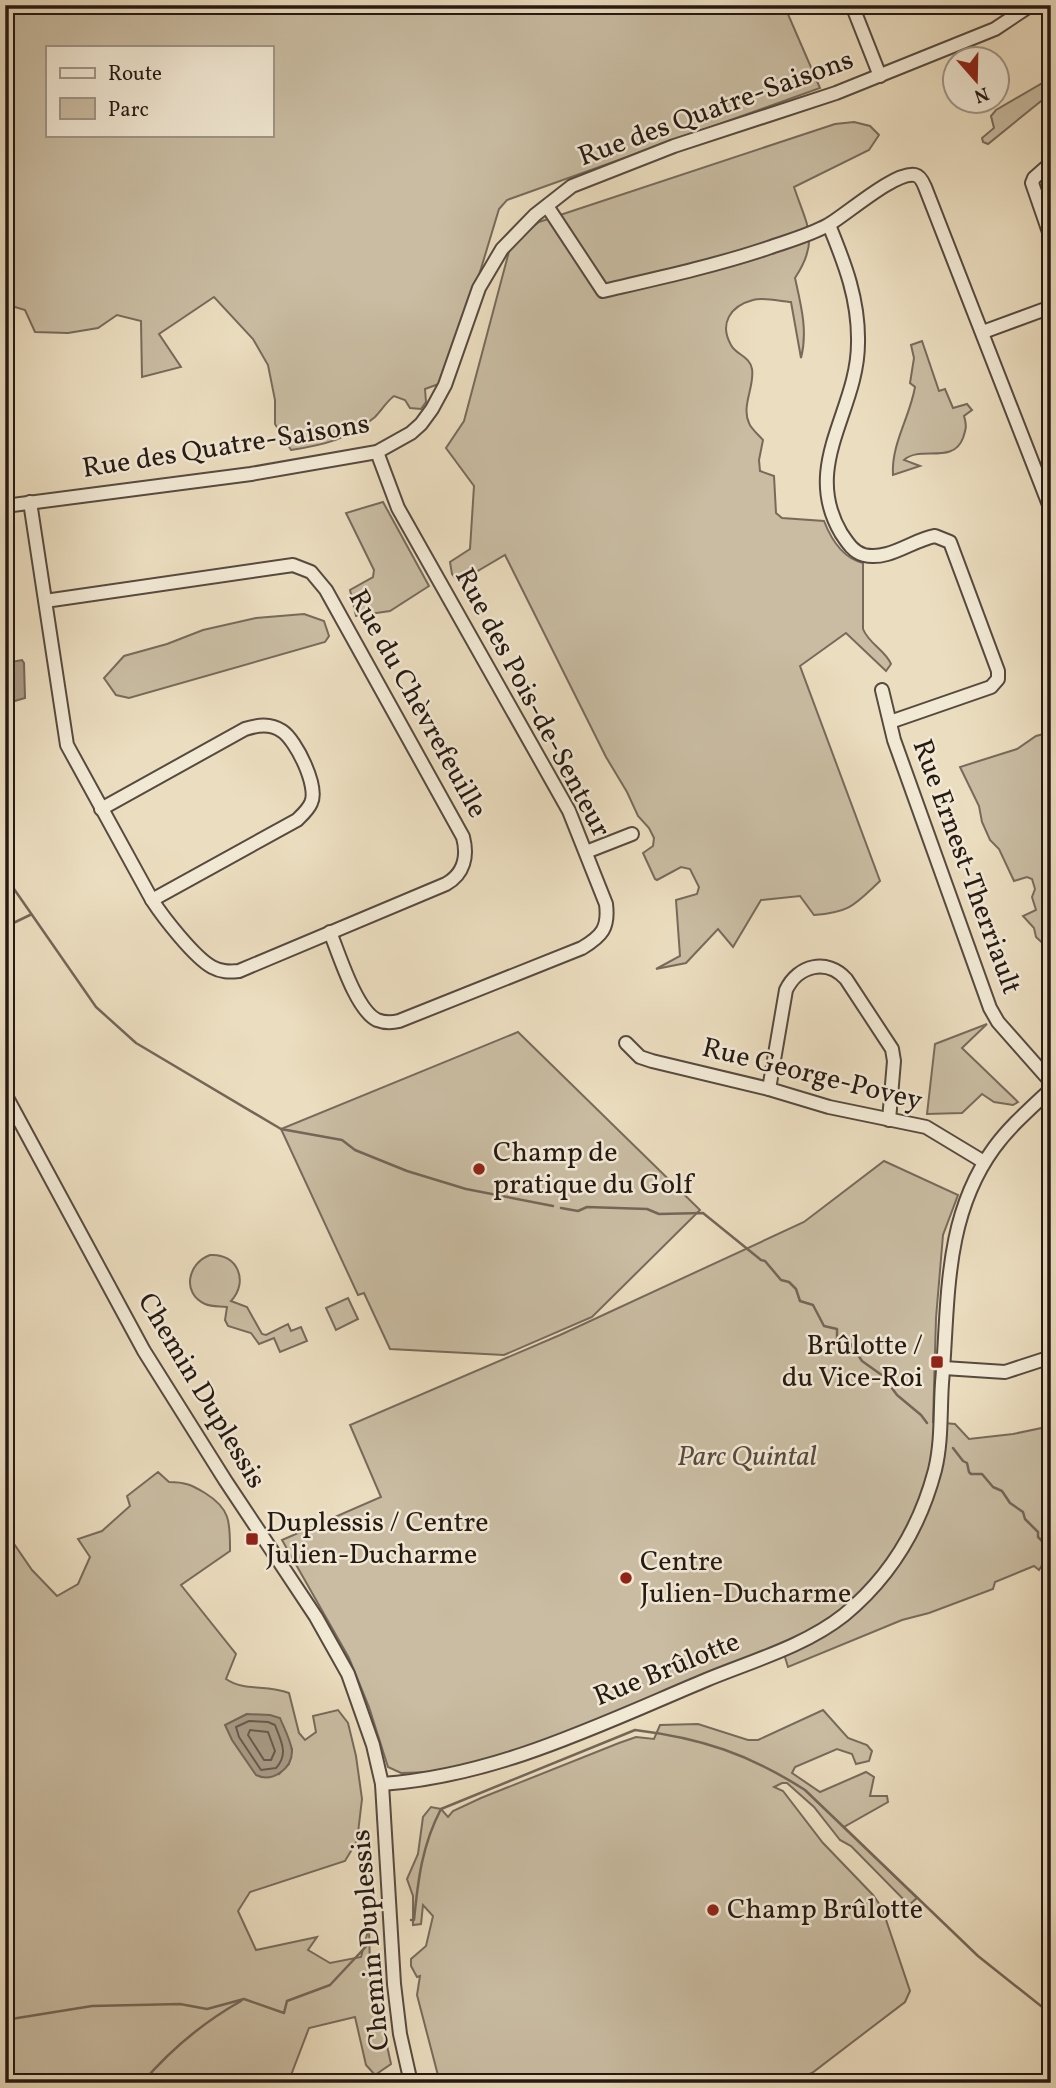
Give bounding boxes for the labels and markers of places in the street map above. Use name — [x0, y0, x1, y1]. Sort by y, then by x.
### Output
place label: Champ de pratique du Golf — [493, 1134, 695, 1205]
marker: Champ de pratique du Golf — [471, 1161, 487, 1177]
place label: Brûlotte / du Vice-Roi — [782, 1327, 923, 1398]
marker: Brûlotte / du Vice-Roi — [929, 1354, 945, 1370]
place label: Duplessis / Centre Julien-Ducharme — [266, 1504, 489, 1575]
marker: Duplessis / Centre Julien-Ducharme — [244, 1531, 260, 1547]
place label: Centre Julien-Ducharme — [640, 1543, 851, 1614]
marker: Centre Julien-Ducharme — [618, 1570, 634, 1586]
place label: Champ Brûlotte — [727, 1891, 923, 1930]
marker: Champ Brûlotte — [705, 1902, 721, 1918]

